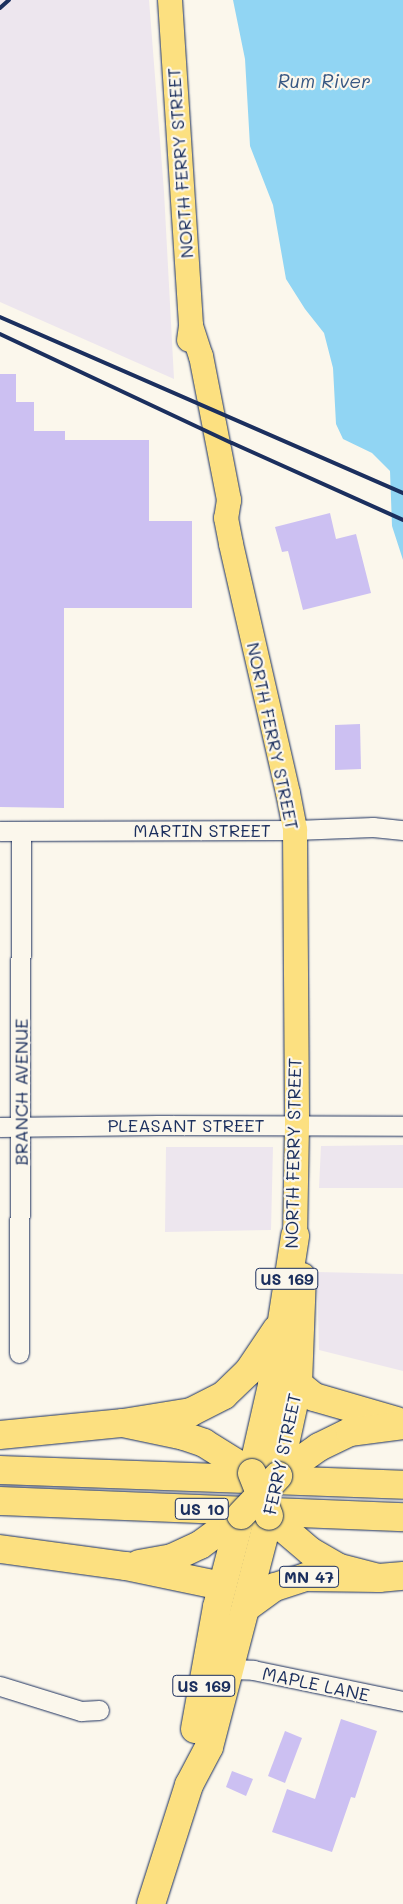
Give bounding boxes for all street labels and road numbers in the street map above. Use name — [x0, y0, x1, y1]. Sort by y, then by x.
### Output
street label: NORTH FERRY STREET — [163, 67, 197, 259]
street label: NORTH FERRY STREET — [243, 640, 303, 832]
street label: MARTIN STREET — [133, 819, 271, 841]
street label: BRANCH AVENUE — [10, 1018, 32, 1166]
street label: NORTH FERRY STREET — [281, 1057, 305, 1249]
street label: PLEASANT STREET — [107, 1114, 265, 1136]
road number: US 169 — [254, 1266, 320, 1292]
street label: FERRY STREET — [259, 1391, 305, 1517]
road number: US 10 — [174, 1496, 230, 1522]
road number: MN 47 — [279, 1564, 339, 1590]
street label: MAPLE LANE — [261, 1662, 371, 1706]
road number: US 169 — [172, 1672, 236, 1700]

